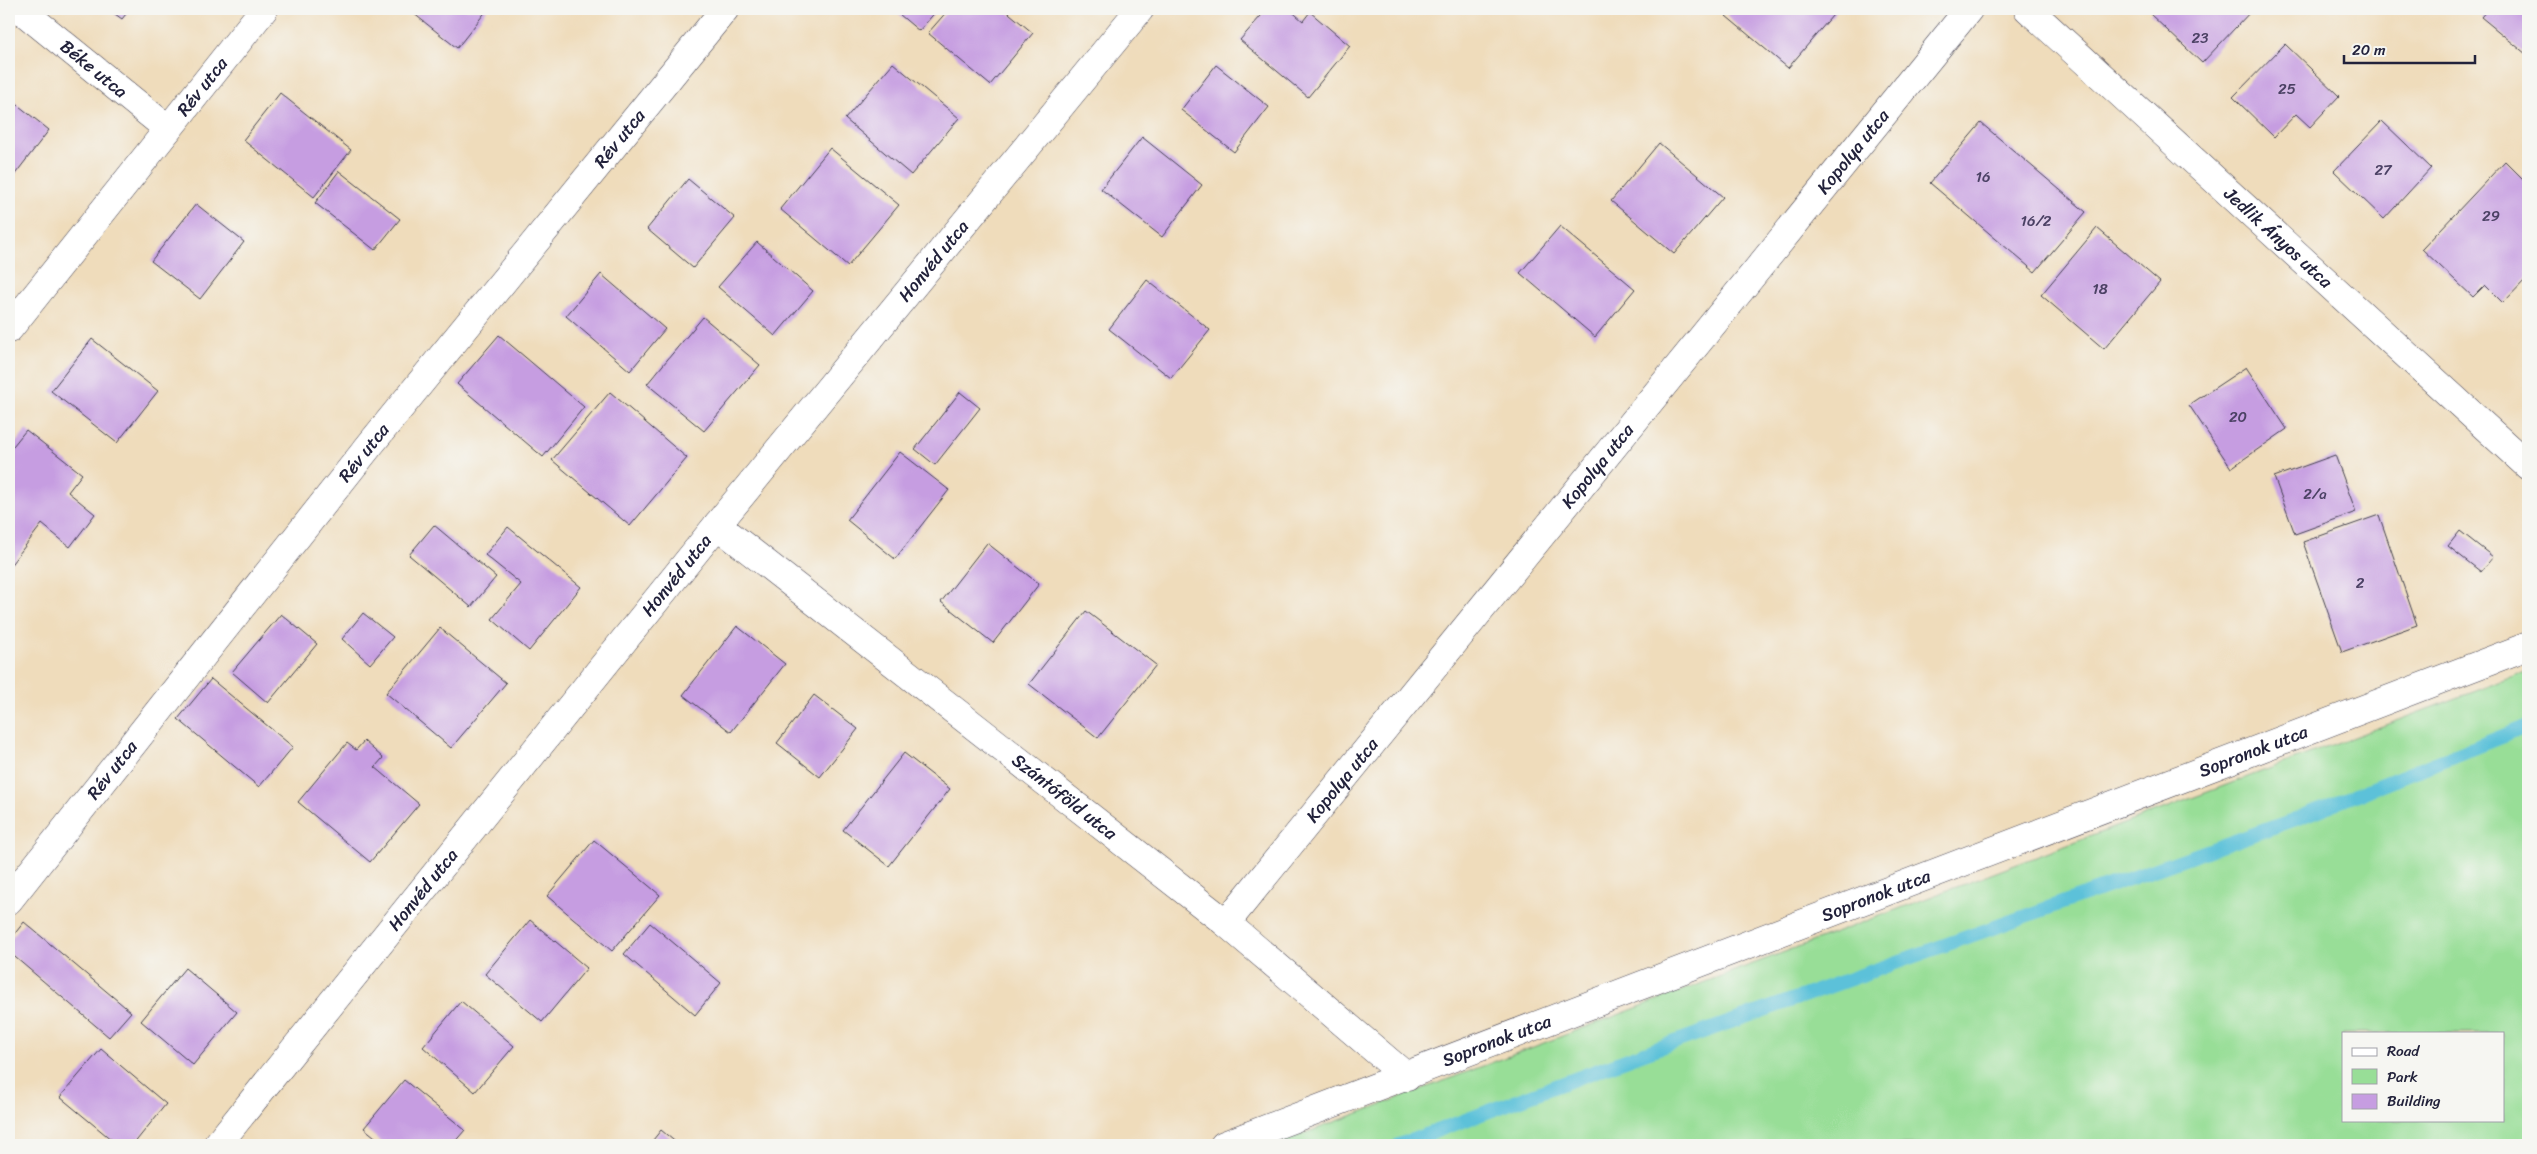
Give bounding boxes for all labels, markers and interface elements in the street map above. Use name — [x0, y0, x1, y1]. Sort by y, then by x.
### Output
house number: 23 — [2192, 25, 2208, 51]
street label: Béke utca — [53, 31, 135, 106]
scale bar — [2344, 32, 2476, 64]
text: 20 m — [2352, 37, 2386, 63]
street label: Rév utca — [168, 49, 237, 123]
house number: 25 — [2278, 76, 2296, 102]
street label: Rév utca — [585, 101, 654, 175]
street label: Kopolya utca — [1808, 101, 1898, 202]
house number: 27 — [2374, 157, 2393, 183]
house number: 16 — [1976, 164, 1990, 190]
street label: Jedlik Ányos utca — [2215, 178, 2341, 297]
house number: 29 — [2482, 203, 2500, 229]
house number: 16/2 — [2020, 208, 2052, 234]
street label: Honvéd utca — [890, 212, 977, 309]
house number: 18 — [2092, 276, 2108, 302]
house number: 20 — [2229, 404, 2247, 430]
street label: Rév utca — [330, 415, 398, 489]
street label: Kopolya utca — [1553, 415, 1643, 516]
house number: 2/a — [2303, 481, 2327, 507]
street label: Honvéd utca — [633, 527, 720, 624]
house number: 2 — [2356, 570, 2365, 596]
street label: Sopronok utca — [2194, 715, 2314, 787]
street label: Kopolya utca — [1297, 730, 1387, 830]
street label: Rév utca — [78, 732, 147, 807]
street label: Szántóföld utca — [1004, 745, 1125, 849]
street label: Honvéd utca — [379, 841, 466, 938]
street label: Sopronok utca — [1816, 860, 1936, 931]
street label: Sopronok utca — [1437, 1005, 1557, 1076]
legend — [2342, 1032, 2504, 1122]
text: Road — [2387, 1038, 2420, 1064]
text: Park — [2387, 1064, 2418, 1090]
text: Building — [2387, 1088, 2441, 1114]

